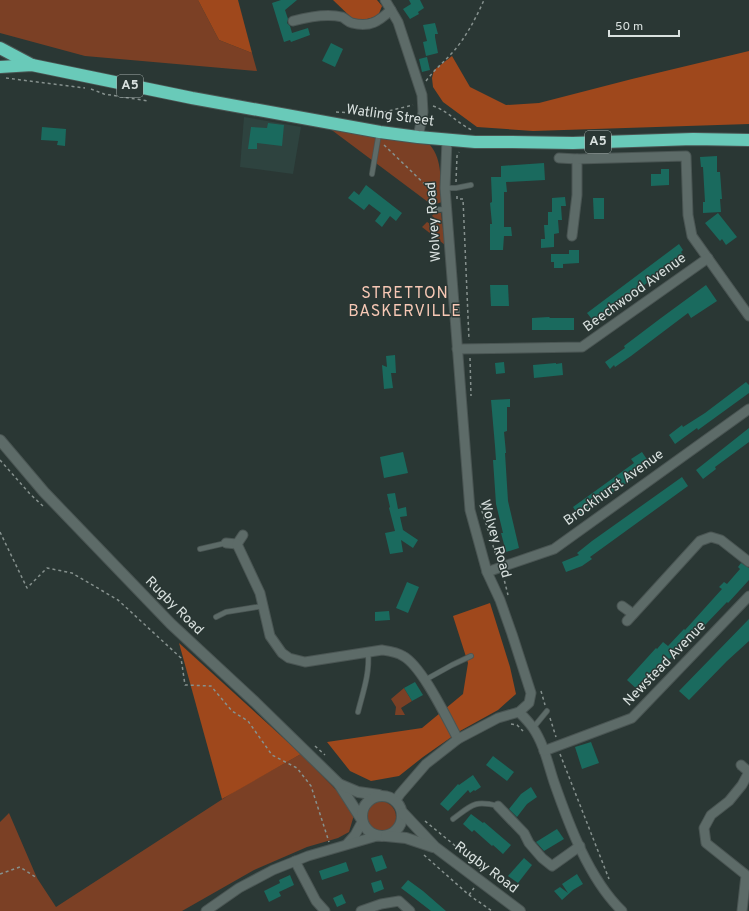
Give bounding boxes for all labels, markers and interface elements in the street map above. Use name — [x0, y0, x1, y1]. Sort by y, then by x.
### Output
scale bar — [609, 12, 679, 38]
text: 50 m — [615, 19, 643, 35]
road number: A5 — [117, 75, 143, 97]
street label: Watling Street — [345, 101, 435, 131]
road number: A5 — [585, 131, 611, 153]
street label: Wolvey Road — [423, 181, 445, 263]
street label: Beechwood Avenue — [580, 250, 690, 336]
district label: STRETTON BASKERVILLE — [348, 284, 462, 322]
street label: Brockhurst Avenue — [561, 446, 667, 530]
street label: Wolvey Road — [476, 498, 514, 580]
street label: Rugby Road — [141, 573, 207, 639]
street label: Newstead Avenue — [620, 618, 710, 710]
street label: Rugby Road — [451, 838, 521, 898]

